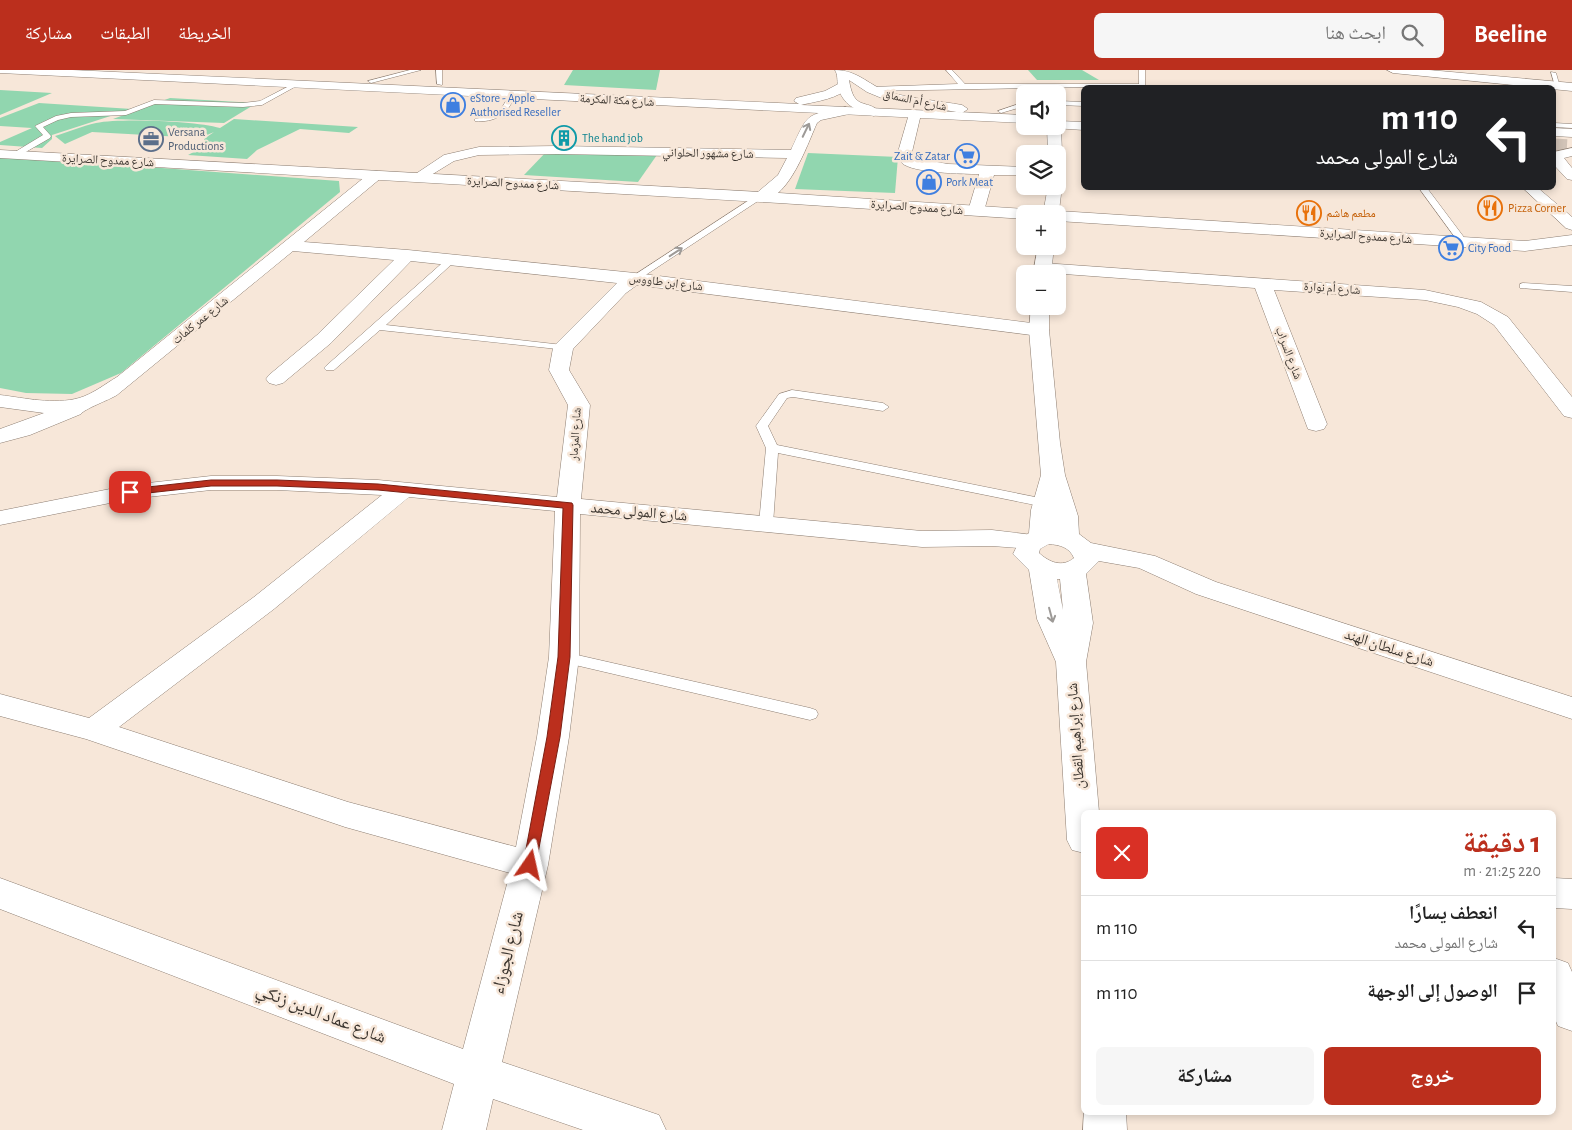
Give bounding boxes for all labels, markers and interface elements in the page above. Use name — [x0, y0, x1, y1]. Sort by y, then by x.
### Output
search box — [1094, 13, 1444, 58]
icon: search — [1398, 21, 1426, 49]
text: Beeline — [1474, 23, 1547, 47]
text: ابحث هنا — [1325, 24, 1386, 43]
text: مشاركة — [25, 25, 72, 43]
text: الطبقات — [100, 25, 150, 43]
text: الخريطة — [178, 25, 231, 43]
map controls — [1016, 85, 1066, 315]
button: sound — [1016, 85, 1066, 135]
street label: شارع أم السماق — [882, 87, 948, 115]
shop icon: eStore - Apple Authorised Reseller — [440, 92, 466, 118]
place label: eStore - Apple Authorised Reseller — [470, 92, 561, 118]
street label: شارع مكة المكرمة — [579, 92, 655, 110]
text: 110 m — [1381, 101, 1458, 136]
icon: left — [1476, 105, 1541, 170]
one-way arrow — [802, 123, 812, 138]
building icon: The hand job — [551, 125, 577, 151]
office icon: Versana Productions — [138, 126, 164, 152]
place label: Versana Productions — [168, 126, 224, 152]
place label: The hand job — [582, 132, 643, 145]
supermarket icon: Zait & Zatar — [954, 143, 980, 169]
button: layers — [1016, 145, 1066, 195]
street label: شارع مشهور الحلواني — [662, 146, 754, 164]
text: شارع المولى محمد — [1316, 146, 1458, 168]
place label: Zait & Zatar — [894, 150, 950, 162]
street label: شارع ممدوح الصرايرة — [61, 152, 155, 170]
shop icon: Pork Meat — [916, 169, 942, 195]
street label: شارع ممدوح الصرايرة — [466, 175, 560, 193]
place label: Pork Meat — [946, 176, 993, 188]
restaurant icon: Pizza Corner — [1477, 195, 1503, 221]
street label: شارع ممدوح الصرايرة — [870, 198, 964, 218]
restaurant icon: مطعم هاشم — [1296, 200, 1322, 226]
place label: Pizza Corner — [1508, 202, 1566, 214]
button: + — [1016, 205, 1066, 255]
place label: مطعم هاشم — [1326, 207, 1376, 221]
street label: شارع ممدوح الصرايرة — [1319, 227, 1413, 247]
supermarket icon: City Food — [1438, 235, 1464, 261]
place label: City Food — [1468, 242, 1511, 255]
one-way arrow — [669, 246, 683, 257]
button: − — [1016, 265, 1066, 315]
street label: شارع ابن طاووس — [628, 272, 704, 294]
street label: شارع أم نوارة — [1303, 279, 1361, 298]
street label: شارع عمر كلمات — [170, 294, 231, 348]
street label: شارع السراب — [1272, 325, 1305, 382]
street label: شارع المزمار — [567, 407, 585, 462]
pin — [109, 471, 151, 513]
icon: arrive — [116, 478, 144, 506]
street label: شارع المولى محمد — [590, 500, 688, 526]
one-way arrow — [1047, 607, 1057, 623]
street label: شارع سلطان الهند — [1342, 626, 1436, 671]
street label: شارع إبراهيم القطان — [1065, 682, 1089, 790]
button: close — [1096, 827, 1148, 879]
text: 1 دقيقة — [1463, 828, 1541, 858]
position arrow — [503, 838, 555, 890]
text: 220 m · 21:25 — [1463, 863, 1541, 879]
text: انعطف يسارًا — [1409, 904, 1498, 923]
street label: شارع الجوزاء — [489, 910, 528, 997]
icon: left — [1513, 914, 1541, 942]
text: 110 m — [1096, 919, 1137, 938]
text: شارع المولى محمد — [1394, 935, 1498, 951]
icon: arrive — [1513, 979, 1541, 1007]
street label: شارع عماد الدين زنكي — [252, 981, 388, 1051]
text: الوصول إلى الوجهة — [1367, 982, 1498, 1001]
text: 110 m — [1096, 984, 1137, 1003]
button: مشاركة — [1096, 1047, 1314, 1105]
button: خروج — [1324, 1047, 1541, 1105]

